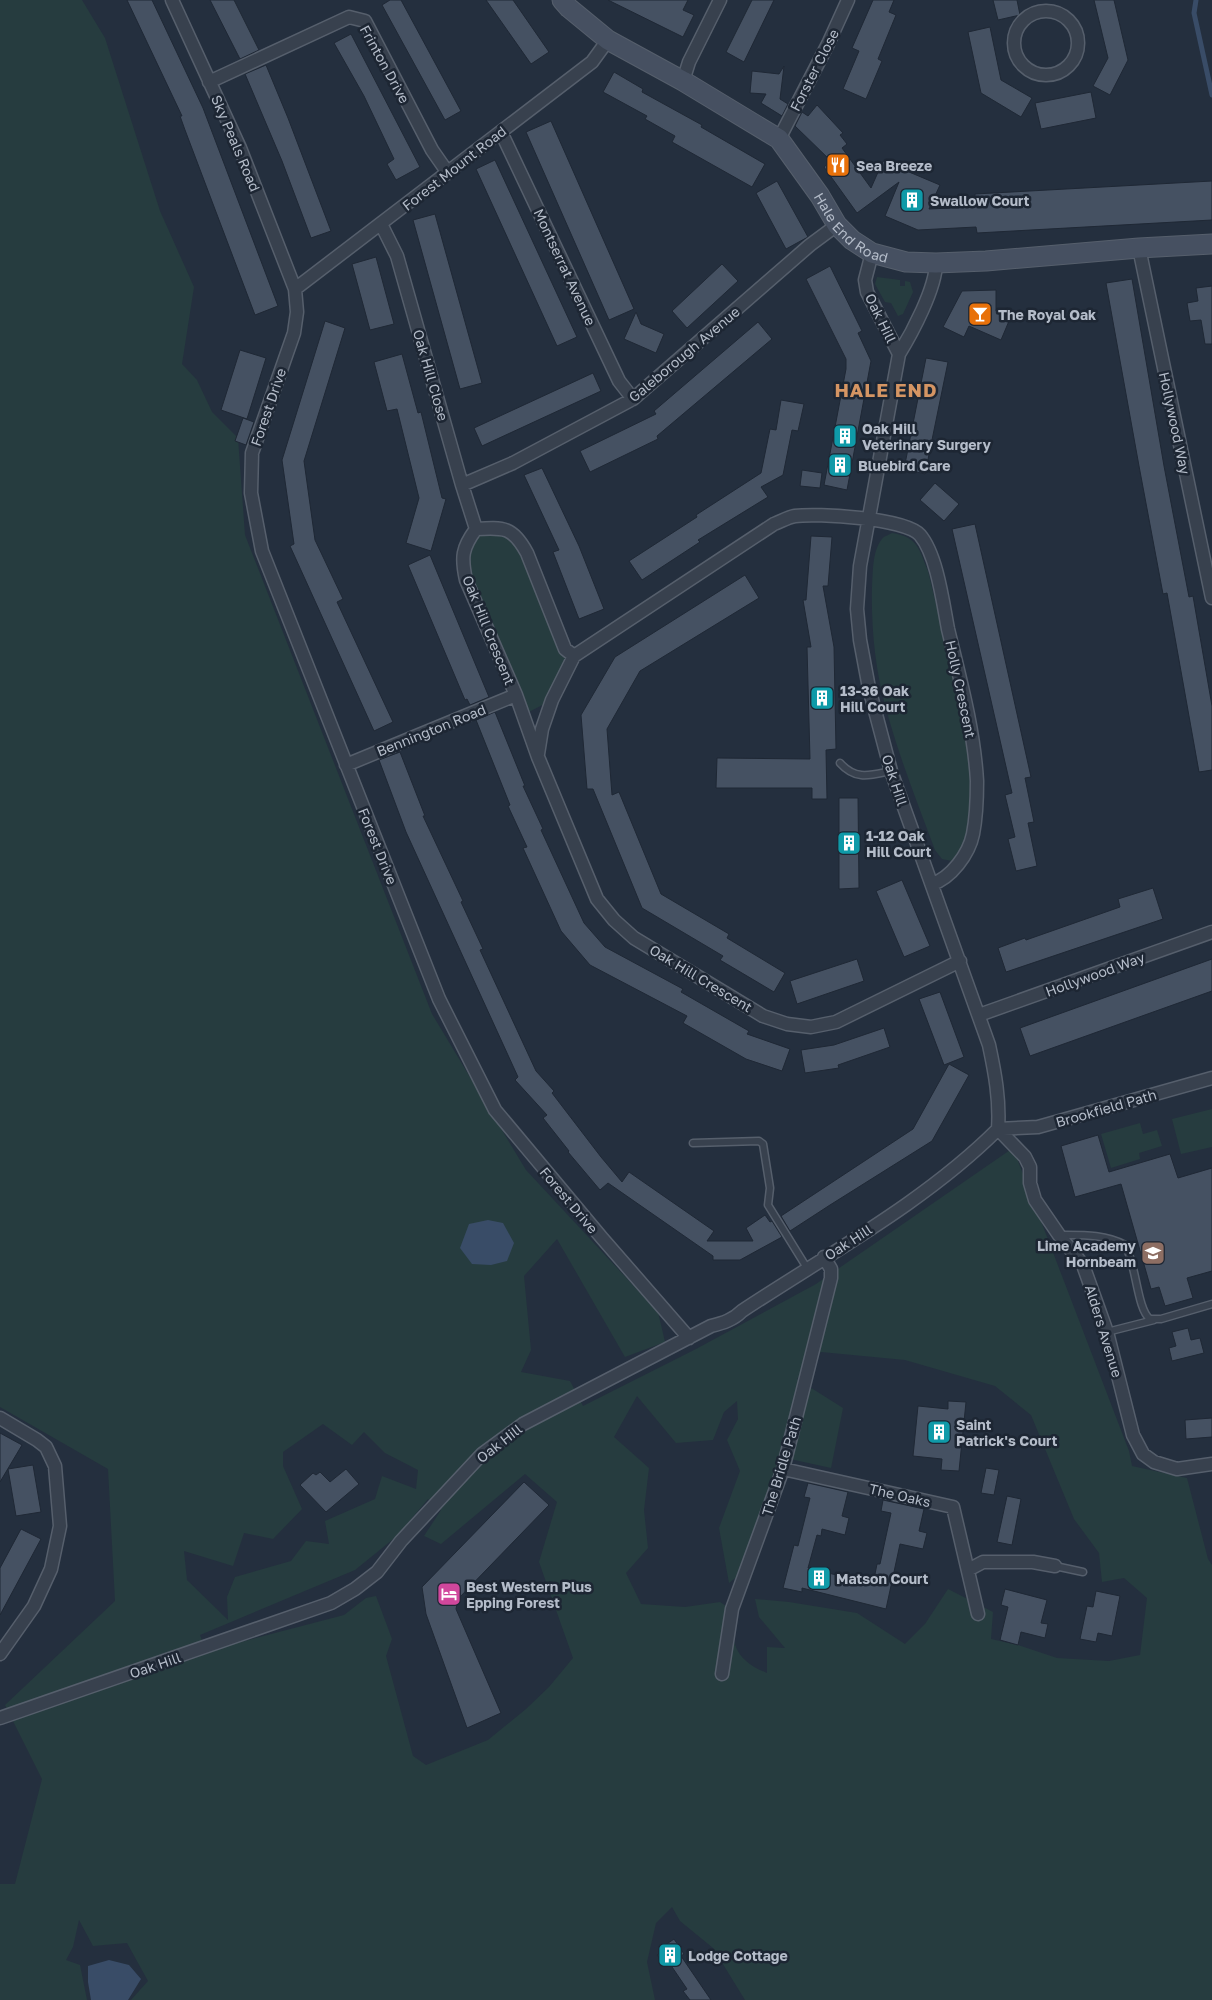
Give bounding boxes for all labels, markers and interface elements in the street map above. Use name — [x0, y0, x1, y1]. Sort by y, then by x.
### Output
street label: Frinton Drive — [357, 22, 413, 106]
street label: Forster Close — [786, 26, 842, 114]
street label: Sky Peals Road — [208, 92, 264, 194]
street label: Forest Mount Road — [399, 122, 509, 214]
restaurant icon: Sea Breeze — [825, 152, 851, 178]
place label: Sea Breeze — [856, 157, 932, 174]
building icon: Swallow Court — [899, 187, 925, 213]
street label: Hale End Road — [811, 189, 890, 265]
place label: Swallow Court — [930, 192, 1030, 209]
street label: Montserrat Avenue — [530, 206, 600, 328]
street label: Oak Hill — [862, 290, 900, 346]
bar icon: The Royal Oak — [967, 301, 993, 327]
street label: Galeborough Avenue — [625, 303, 743, 405]
place label: The Royal Oak — [998, 306, 1096, 323]
street label: Oak Hill Close — [410, 327, 452, 423]
street label: Forest Drive — [247, 366, 289, 448]
street label: Hollywood Way — [1156, 370, 1194, 476]
district label: HALE END — [834, 378, 938, 401]
place label: Oak Hill Veterinary Surgery — [862, 420, 991, 453]
building icon: Oak Hill Veterinary Surgery — [832, 423, 858, 449]
building icon: Bluebird Care — [827, 452, 853, 478]
place label: Bluebird Care — [858, 457, 951, 474]
street label: Oak Hill Crescent — [459, 573, 519, 687]
street label: Holly Crescent — [942, 639, 980, 739]
place label: 13-36 Oak Hill Court — [840, 682, 909, 715]
building icon: 13-36 Oak Hill Court — [809, 685, 835, 711]
street label: Bennington Road — [374, 700, 488, 760]
street label: Oak Hill — [879, 752, 911, 808]
street label: Forest Drive — [355, 805, 401, 887]
place label: 1-12 Oak Hill Court — [866, 827, 932, 860]
building icon: 1-12 Oak Hill Court — [836, 830, 862, 856]
street label: Oak Hill Crescent — [647, 941, 755, 1015]
street label: Hollywood Way — [1043, 948, 1147, 1000]
street label: Brookfield Path — [1054, 1086, 1158, 1130]
street label: Forest Drive — [536, 1163, 602, 1237]
street label: Oak Hill — [821, 1220, 875, 1264]
place label: Lime Academy Hornbeam — [1037, 1237, 1137, 1270]
school or university icon: Lime Academy Hornbeam — [1140, 1240, 1166, 1266]
street label: Alders Avenue — [1082, 1283, 1126, 1379]
street label: The Bridle Path — [758, 1414, 804, 1518]
place label: Saint Patrick's Court — [956, 1416, 1058, 1449]
building icon: Saint Patrick's Court — [926, 1419, 952, 1445]
street label: Oak Hill — [473, 1420, 525, 1466]
street label: The Oaks — [868, 1480, 932, 1510]
building icon: Matson Court — [806, 1565, 832, 1591]
place label: Matson Court — [836, 1570, 929, 1587]
place label: Best Western Plus Epping Forest — [466, 1578, 592, 1611]
hotel icon: Best Western Plus Epping Forest — [436, 1581, 462, 1607]
street label: Oak Hill — [127, 1648, 183, 1682]
building icon: Lodge Cottage — [657, 1942, 683, 1968]
place label: Lodge Cottage — [688, 1947, 788, 1964]

